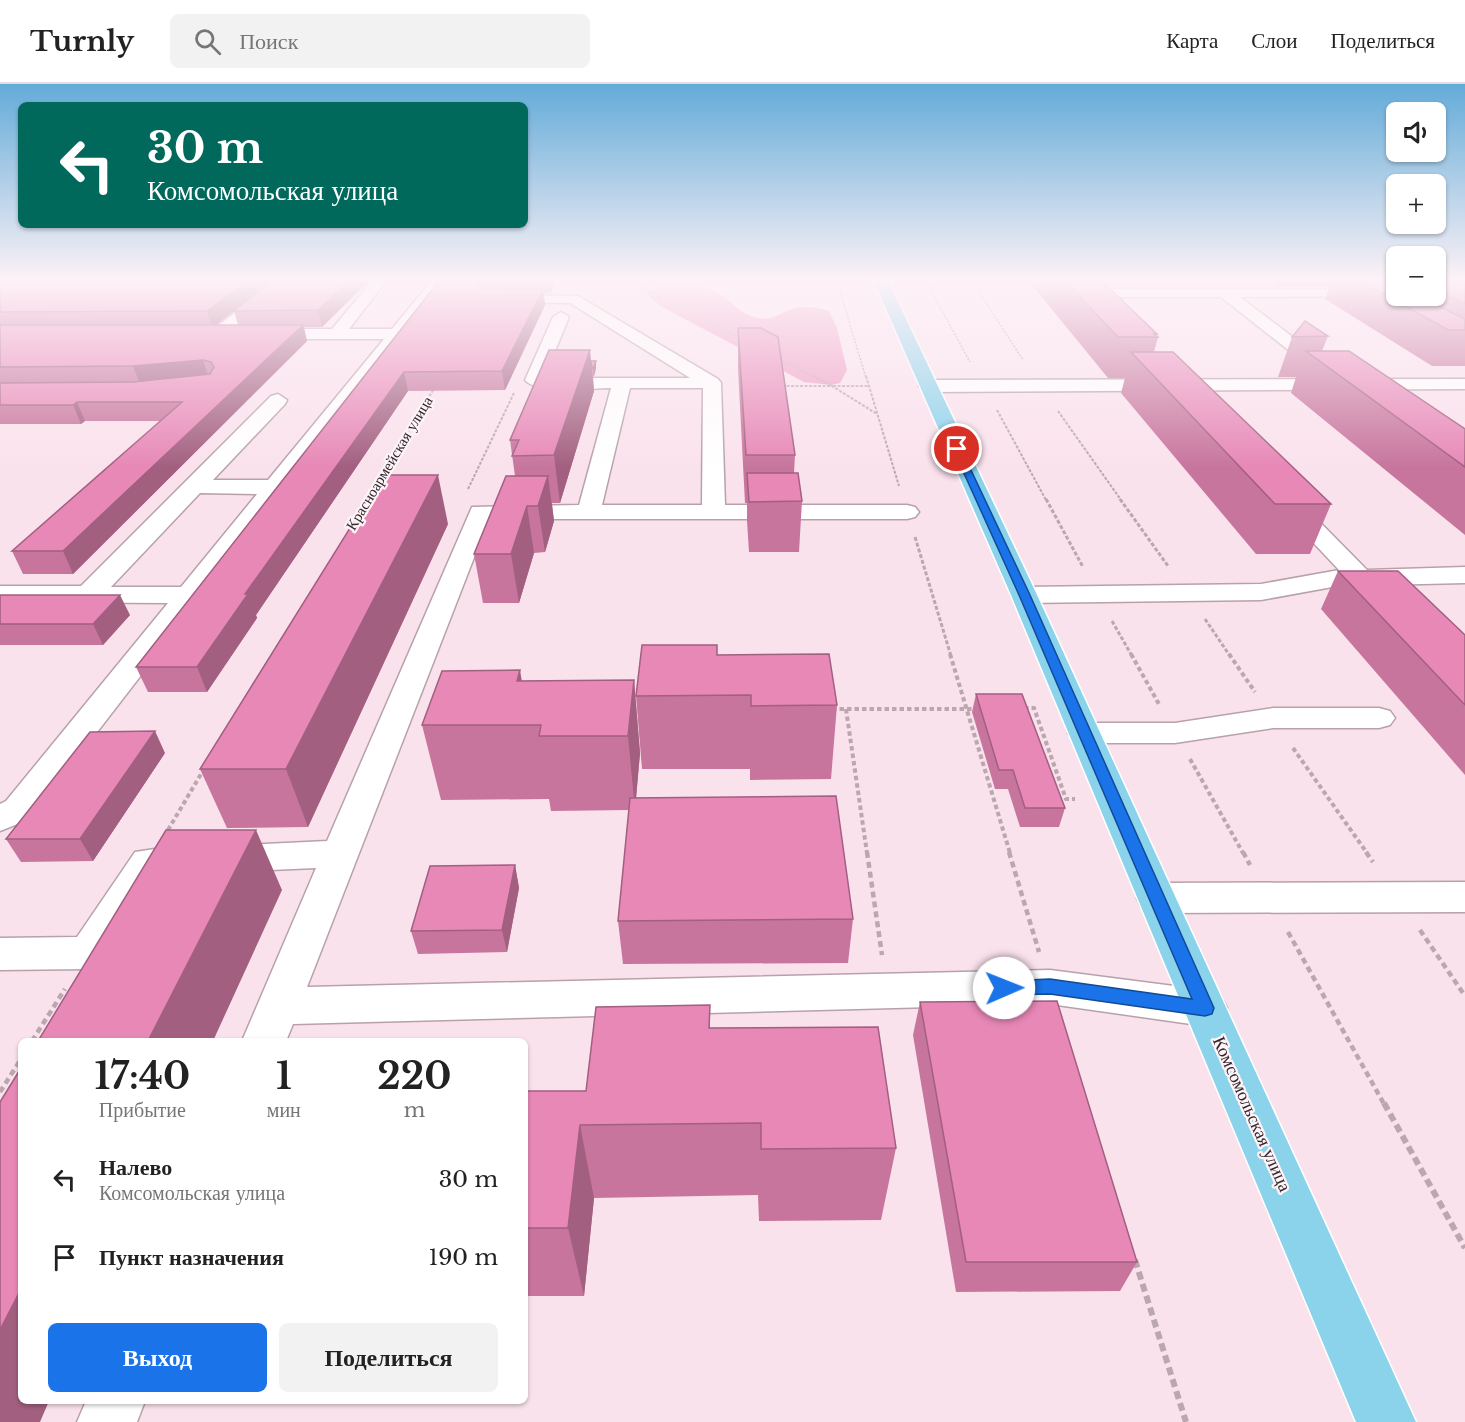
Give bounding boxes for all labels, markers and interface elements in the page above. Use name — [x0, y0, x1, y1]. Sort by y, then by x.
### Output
search box — [170, 14, 590, 68]
text: Turnly — [30, 24, 134, 59]
icon: search — [191, 25, 224, 58]
text: Поиск — [239, 28, 298, 55]
text: Карта — [1166, 28, 1218, 54]
text: Слои — [1251, 28, 1297, 54]
text: Поделиться — [1330, 28, 1435, 54]
map controls — [1386, 102, 1446, 306]
button: sound — [1386, 102, 1446, 162]
text: 30 m — [147, 122, 263, 174]
icon: left — [48, 126, 126, 204]
text: Комсомольская улица — [147, 174, 398, 207]
button: + — [1386, 174, 1446, 234]
button: − — [1386, 246, 1446, 306]
street label: Красноармейская улица — [341, 392, 437, 533]
pin — [931, 423, 982, 474]
icon: arrive — [940, 432, 973, 465]
position arrow — [972, 956, 1036, 1020]
street label: Комсомольская улица — [1208, 1033, 1296, 1195]
text: 17:40 — [95, 1054, 190, 1099]
text: 1 — [276, 1054, 292, 1099]
text: 220 — [377, 1054, 451, 1099]
text: Прибытие — [99, 1098, 186, 1122]
text: мин — [267, 1098, 301, 1122]
text: m — [404, 1098, 425, 1122]
text: Налево — [99, 1154, 172, 1181]
icon: left — [48, 1163, 81, 1196]
text: 30 m — [439, 1166, 498, 1193]
text: Комсомольская улица — [99, 1181, 285, 1205]
icon: arrive — [48, 1241, 81, 1274]
text: Пункт назначения — [99, 1244, 284, 1271]
text: 190 m — [428, 1244, 498, 1271]
button: Выход — [48, 1323, 267, 1392]
button: Поделиться — [279, 1323, 498, 1392]

